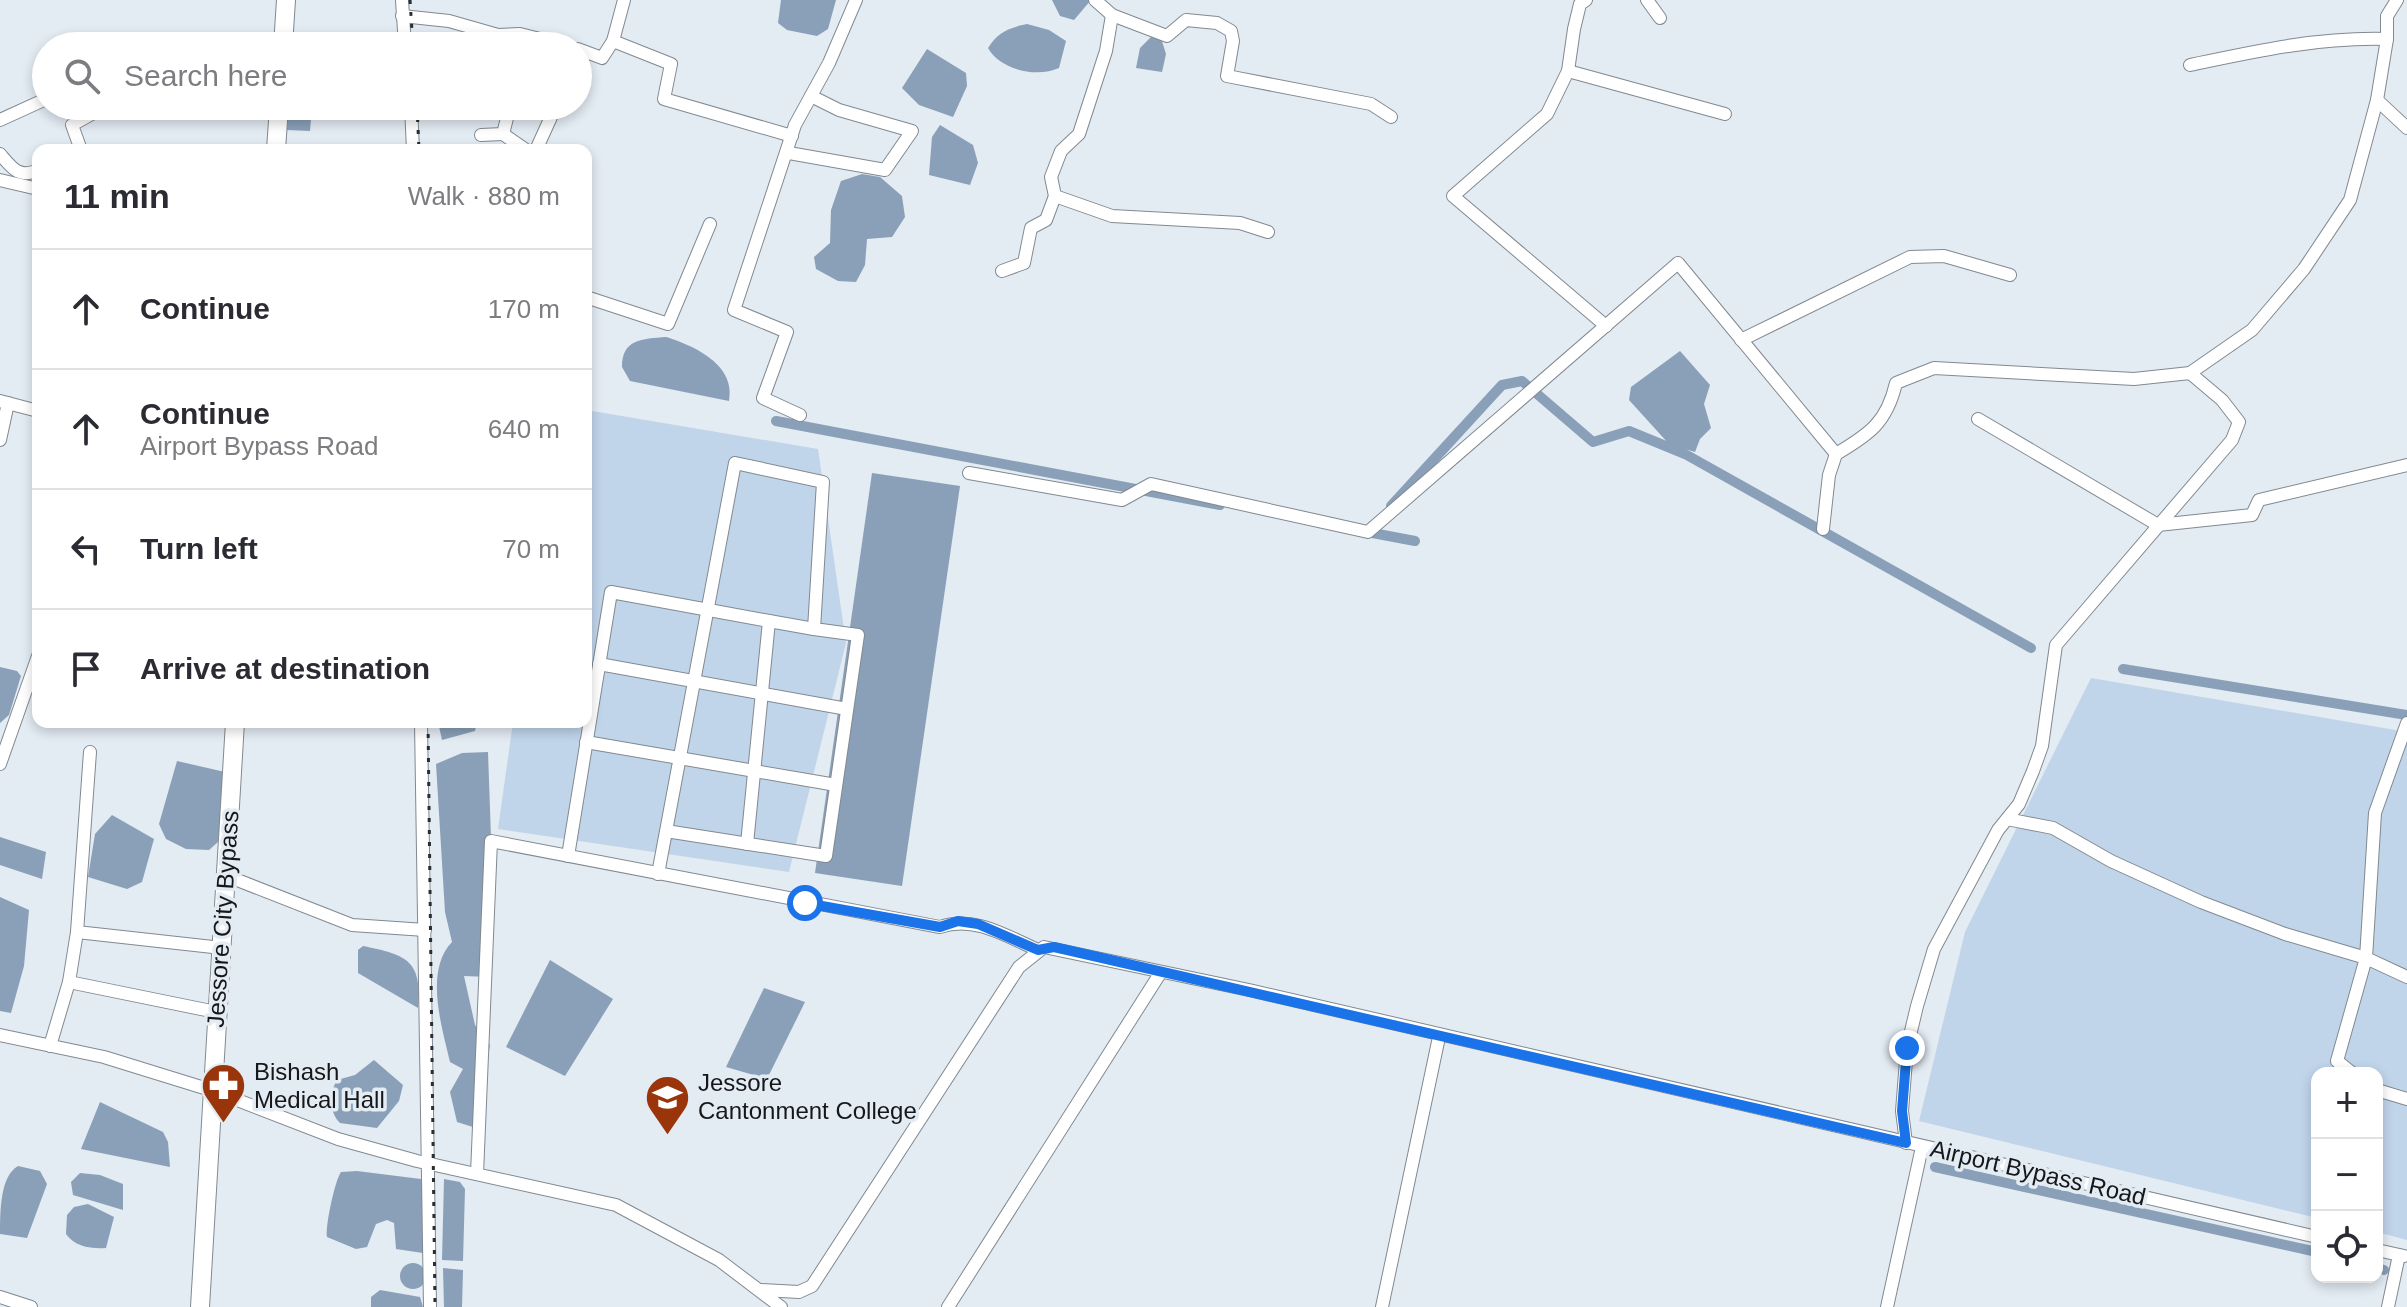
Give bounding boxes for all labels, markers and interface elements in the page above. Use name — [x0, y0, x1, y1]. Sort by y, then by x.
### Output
search box — [32, 32, 592, 120]
icon: search — [60, 54, 104, 98]
text: Search here — [124, 59, 287, 92]
text: 11 min — [64, 177, 170, 215]
text: Walk · 880 m — [408, 181, 560, 211]
icon: ahead — [64, 287, 108, 331]
text: Continue — [140, 292, 270, 325]
text: 170 m — [488, 294, 560, 324]
text: Continue — [140, 397, 270, 430]
icon: ahead — [64, 407, 108, 451]
text: 640 m — [488, 414, 560, 444]
text: Airport Bypass Road — [140, 431, 378, 461]
icon: left — [64, 527, 108, 571]
text: Turn left — [140, 532, 258, 565]
text: 70 m — [502, 534, 560, 564]
icon: arrive — [64, 647, 108, 691]
text: Arrive at destination — [140, 652, 430, 685]
street label: Jessore City Bypass — [201, 810, 244, 1028]
route start — [787, 885, 823, 921]
route end — [1889, 1030, 1925, 1066]
place label: Bishash Medical Hall — [254, 1058, 385, 1113]
pharmacy icon: Bishash Medical Hall — [199, 1062, 247, 1125]
map controls — [2311, 1067, 2383, 1283]
button: + — [2311, 1067, 2383, 1139]
place label: Jessore Cantonment College — [698, 1069, 917, 1124]
school or university icon: Jessore Cantonment College — [643, 1073, 691, 1136]
street label: Airport Bypass Road — [1928, 1135, 2148, 1210]
button: − — [2311, 1139, 2383, 1211]
button: locate — [2311, 1211, 2383, 1283]

